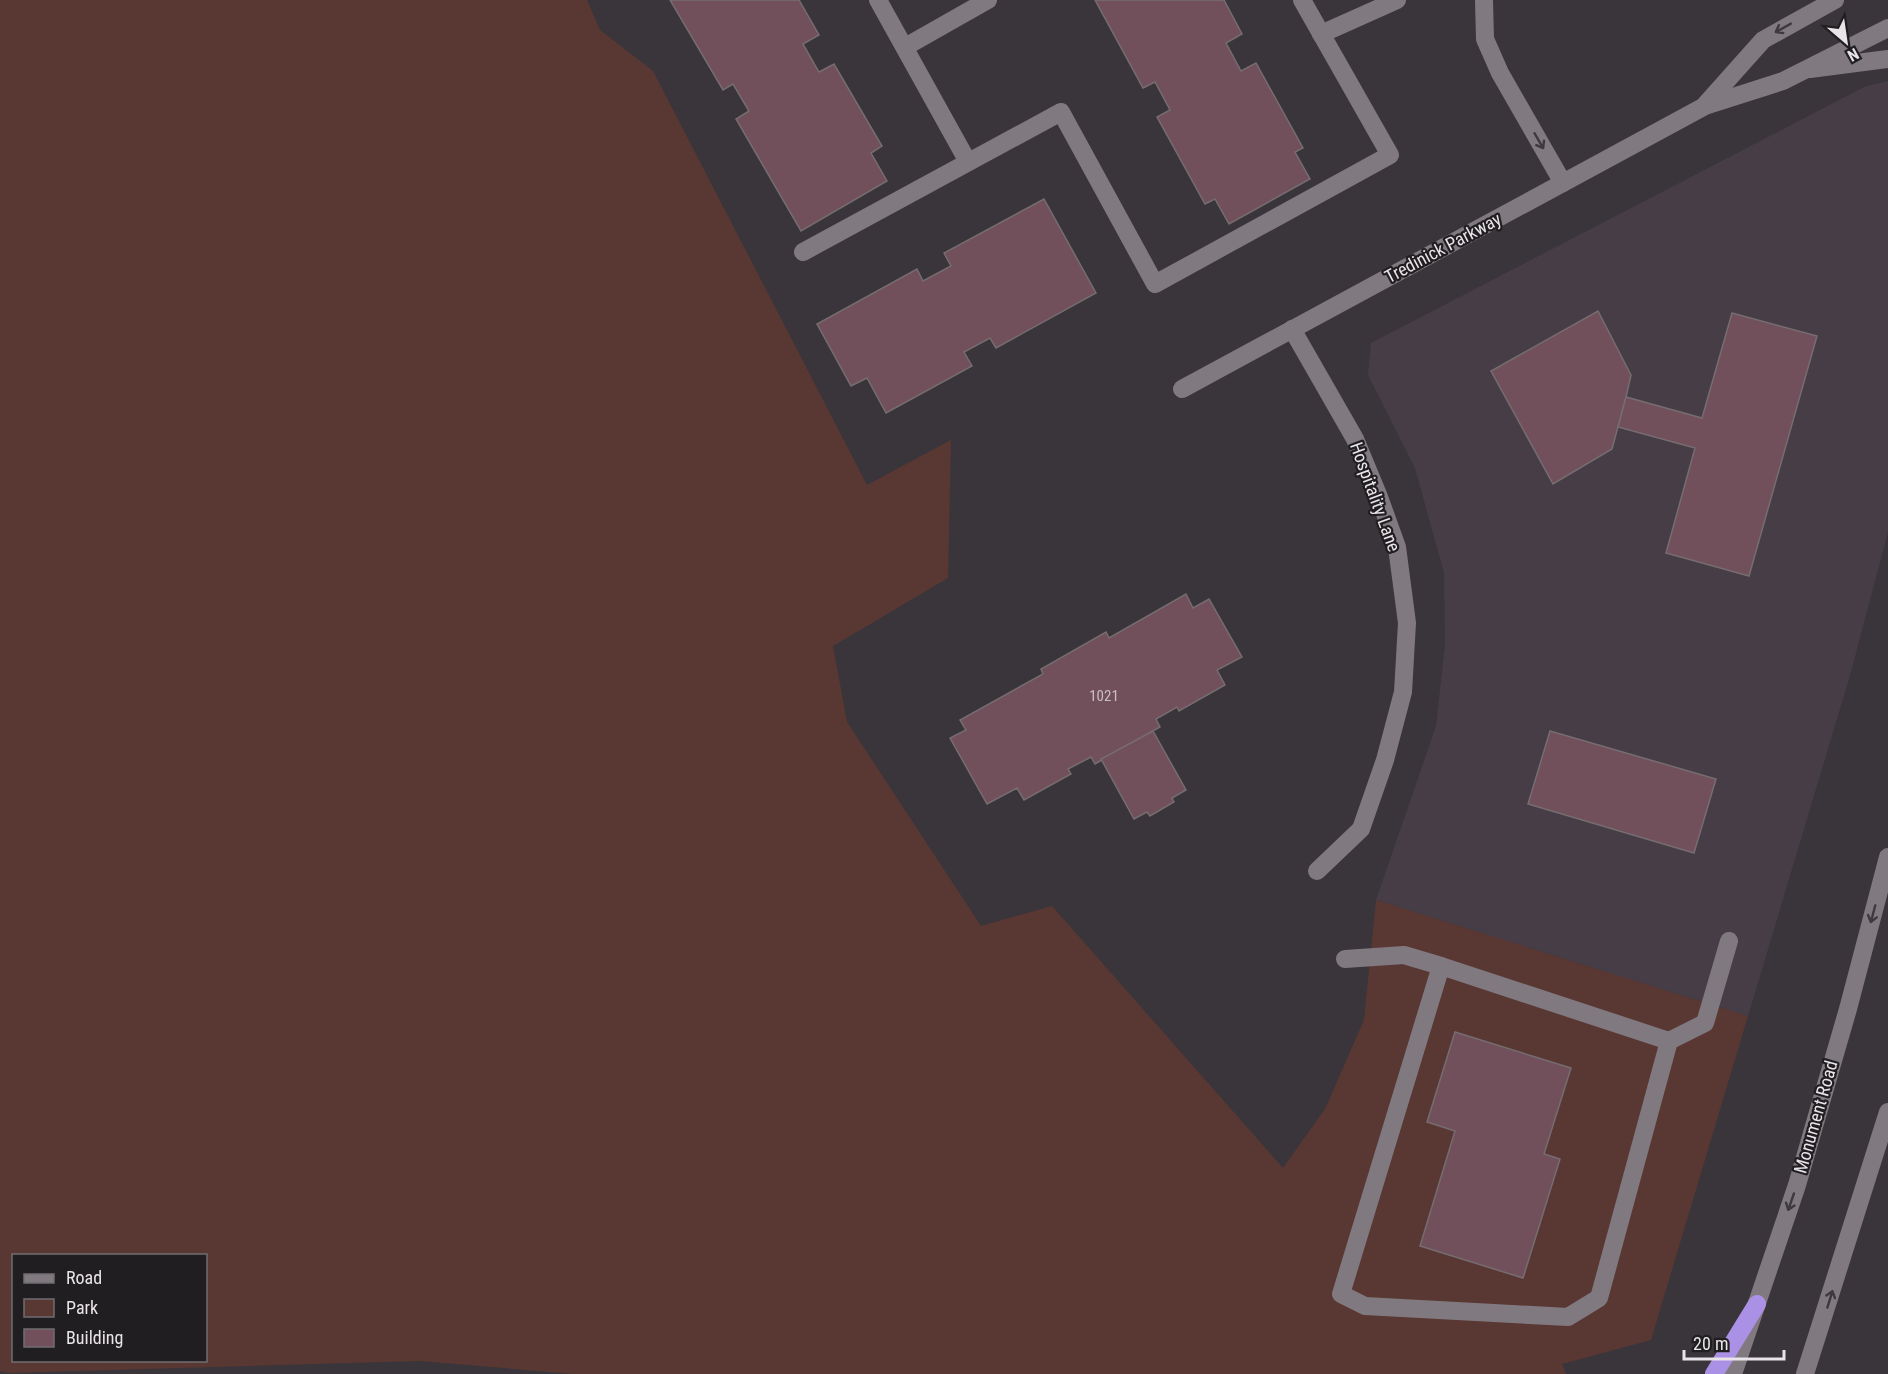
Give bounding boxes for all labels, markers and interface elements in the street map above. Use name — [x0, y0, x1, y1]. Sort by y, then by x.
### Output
north arrow — [1816, 12, 1876, 72]
one-way arrow — [1775, 22, 1792, 34]
text: N — [1844, 44, 1862, 65]
one-way arrow — [1533, 132, 1545, 149]
street label: Tredinick Parkway — [1381, 208, 1505, 287]
street label: Hospitality Lane — [1346, 439, 1405, 554]
house number: 1021 — [1089, 687, 1119, 705]
one-way arrow — [1867, 904, 1878, 923]
street label: Monument Road — [1789, 1058, 1842, 1176]
one-way arrow — [1785, 1192, 1796, 1211]
legend — [12, 1254, 207, 1362]
text: Road — [66, 1267, 102, 1288]
one-way arrow — [1825, 1289, 1836, 1308]
text: Park — [66, 1297, 98, 1318]
scale bar — [1684, 1323, 1784, 1361]
text: Building — [66, 1327, 123, 1348]
text: 20 m — [1693, 1333, 1728, 1354]

